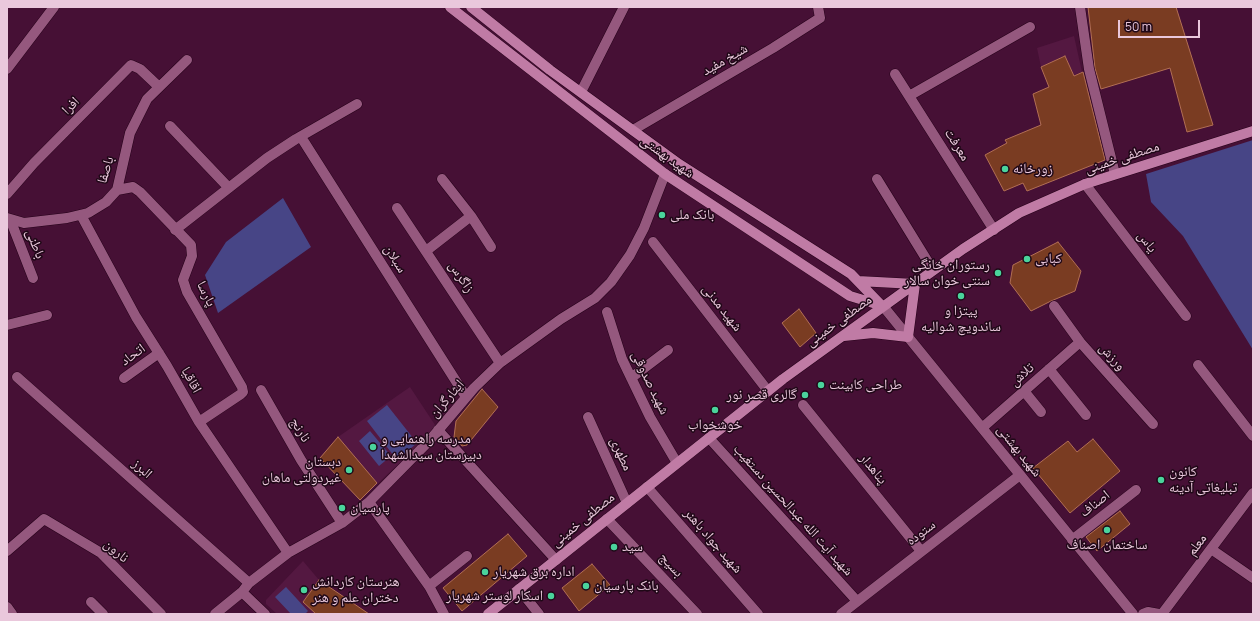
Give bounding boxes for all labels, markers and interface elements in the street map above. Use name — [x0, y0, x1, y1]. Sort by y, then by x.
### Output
scale bar — [1120, 12, 1202, 38]
text: 50 m — [1125, 18, 1152, 35]
street label: شیخ مفید — [699, 40, 751, 80]
street label: افرا — [59, 94, 83, 118]
street label: معرفت — [941, 126, 973, 164]
street label: شهید بهشتی — [637, 132, 697, 182]
street label: مصطفی خمینی — [1083, 138, 1161, 178]
street label: باصفا — [94, 154, 118, 186]
place label: زورخانه — [1013, 161, 1053, 177]
marker: زورخانه — [1000, 164, 1010, 174]
place label: بانک ملی — [670, 207, 714, 223]
marker: بانک ملی — [657, 210, 667, 220]
street label: باطنی — [22, 227, 48, 261]
street label: یاس — [1134, 228, 1160, 256]
street label: سبلان — [380, 242, 410, 276]
place label: کبابی — [1035, 251, 1062, 267]
marker: کبابی — [1022, 254, 1032, 264]
place label: رستوران خانگی سنتی خوان سالار — [904, 257, 990, 290]
street label: زاگرس — [444, 258, 478, 296]
marker: رستوران خانگی سنتی خوان سالار — [993, 268, 1003, 278]
street label: پارسا — [193, 278, 219, 310]
street label: شهید مدنی — [698, 281, 746, 335]
street label: مصطفی خمینی — [803, 291, 875, 351]
marker: پیتزا و ساندویچ شوالیه — [956, 291, 966, 301]
place label: پیتزا و ساندویچ شوالیه — [921, 303, 1001, 336]
street label: اتحاد — [117, 340, 149, 370]
street label: ورزش — [1095, 340, 1129, 374]
street label: شهید صدوقی — [627, 348, 673, 418]
street label: تلاش — [1006, 360, 1038, 390]
street label: اقاقیا — [177, 364, 205, 396]
street label: ایثارگران — [426, 376, 468, 422]
place label: طراحی کابینت — [829, 377, 902, 393]
marker: طراحی کابینت — [816, 380, 826, 390]
place label: گالری قصر نور — [727, 387, 797, 403]
marker: گالری قصر نور — [800, 390, 810, 400]
marker: خوشخواب — [710, 405, 720, 415]
street label: نارنج — [286, 415, 314, 445]
place label: خوشخواب — [688, 417, 742, 433]
street label: شهید بهشتی — [993, 422, 1045, 480]
place label: مدرسه راهنمایی و دبیرستان سیدالشهدا — [381, 431, 482, 464]
street label: مطهری — [606, 435, 636, 473]
street label: شهید آیت الله عبدالحسین دستغیب — [729, 441, 857, 579]
marker: مدرسه راهنمایی و دبیرستان سیدالشهدا — [368, 442, 378, 452]
street label: پناهدار — [855, 450, 891, 488]
place label: دبستان غیردولتی ماهان — [262, 454, 341, 486]
street label: البرز — [128, 456, 156, 482]
place label: کانون تبلیغاتی آدینه — [1169, 464, 1237, 496]
marker: دبستان غیردولتی ماهان — [344, 465, 354, 475]
marker: کانون تبلیغاتی آدینه — [1156, 475, 1166, 485]
street label: اصناف — [1076, 487, 1114, 521]
street label: مصطفی خمینی — [548, 489, 618, 551]
place label: پارسیان — [350, 500, 390, 516]
marker: پارسیان — [337, 503, 347, 513]
street label: شهید جواد باهنر — [680, 505, 746, 577]
street label: ستوده — [903, 517, 939, 549]
marker: ساختمان اصناف — [1102, 525, 1112, 535]
street label: معلم — [1183, 531, 1211, 559]
street label: نارون — [100, 536, 132, 566]
place label: ساختمان اصناف — [1067, 537, 1147, 553]
place label: سید — [622, 539, 643, 555]
marker: سید — [609, 542, 619, 552]
street label: بسیج — [655, 549, 687, 581]
place label: اداره برق شهریار — [493, 564, 575, 580]
marker: اداره برق شهریار — [480, 567, 490, 577]
place label: هنرستان کاردانش دختران علم و هنر — [312, 574, 400, 606]
place label: بانک پارسیان — [594, 578, 659, 594]
marker: بانک پارسیان — [581, 581, 591, 591]
marker: هنرستان کاردانش دختران علم و هنر — [299, 585, 309, 595]
place label: اسکار لوستر شهریار — [446, 588, 543, 604]
marker: اسکار لوستر شهریار — [546, 591, 556, 601]

